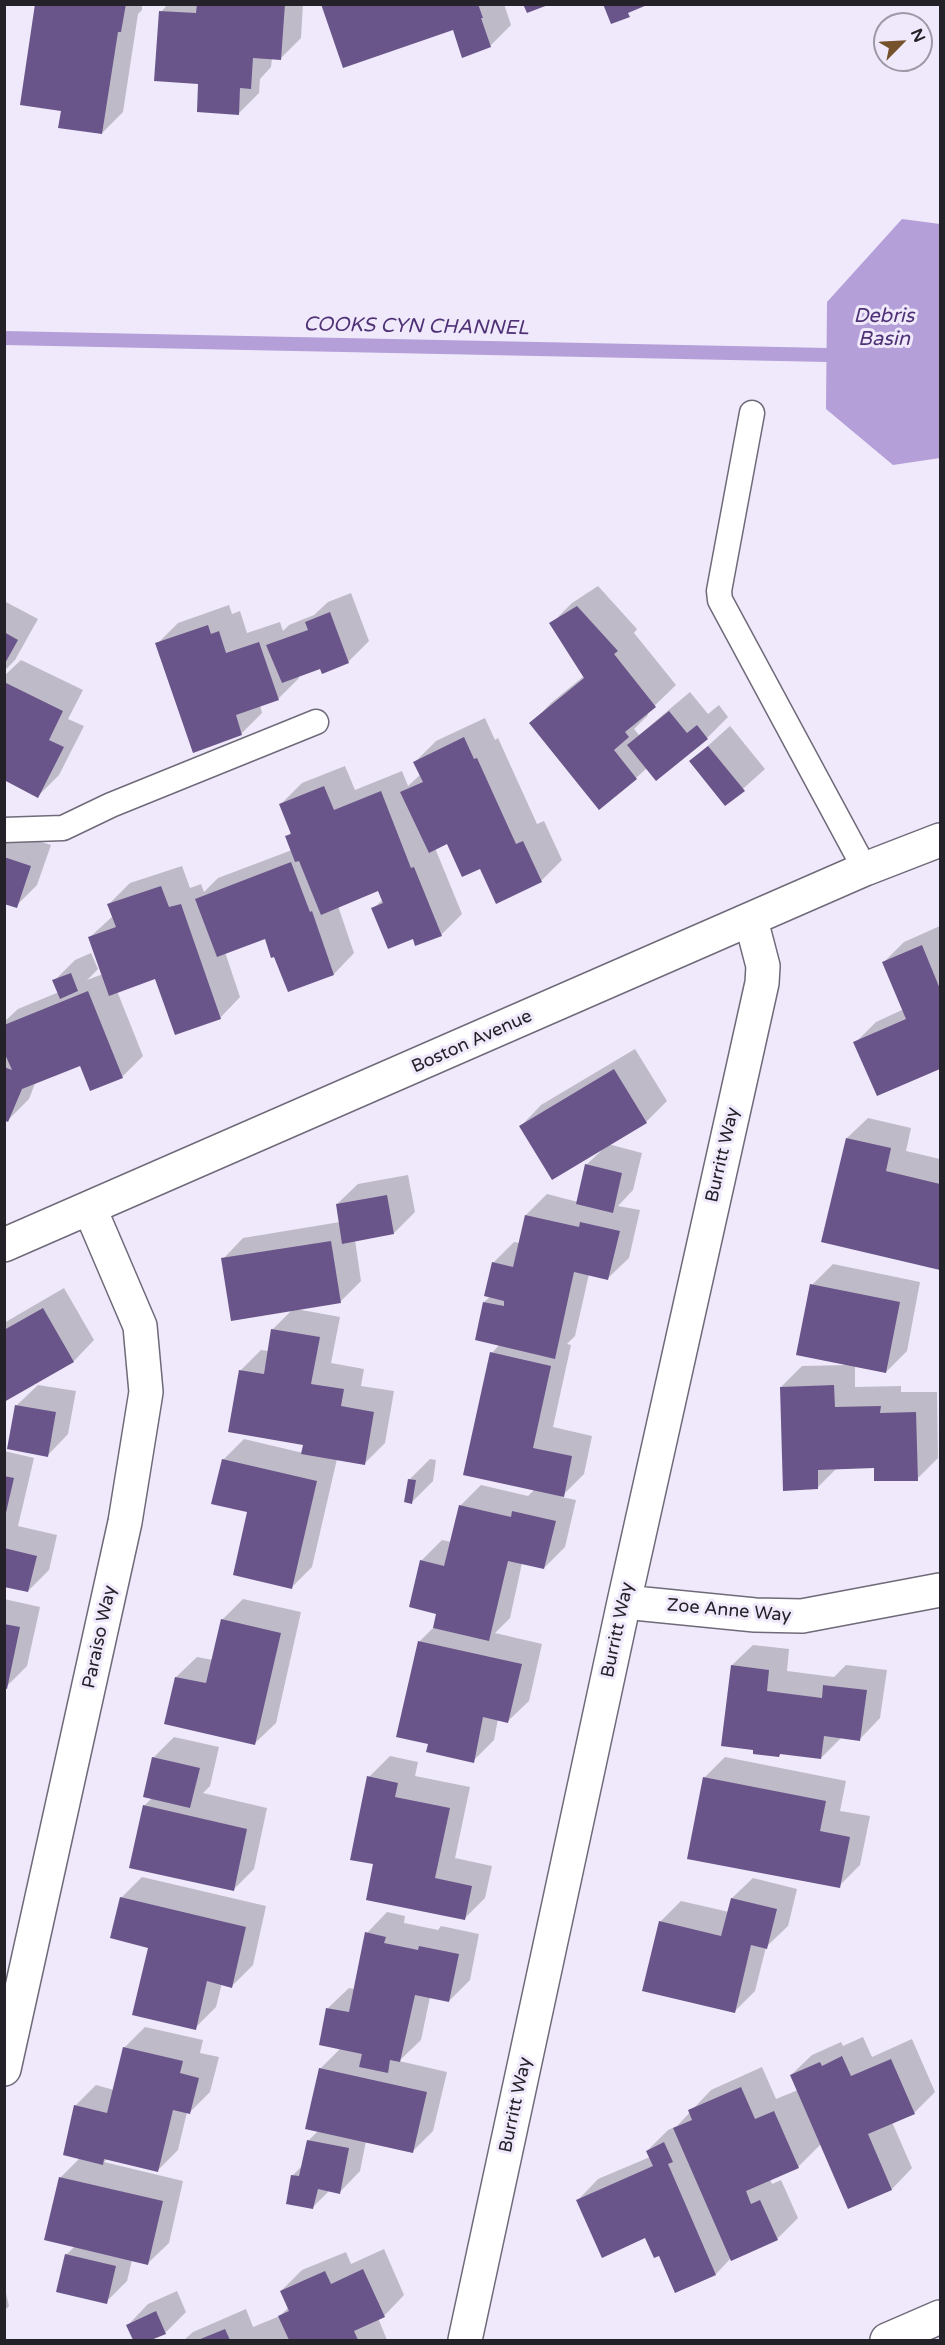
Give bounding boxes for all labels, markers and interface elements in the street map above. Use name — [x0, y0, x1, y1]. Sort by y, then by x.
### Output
north arrow — [873, 12, 933, 72]
text: N — [906, 26, 929, 45]
water label: Debris Basin — [854, 305, 914, 352]
water label: COOKS CYN CHANNEL — [303, 313, 529, 341]
street label: Boston Avenue — [408, 1006, 536, 1078]
street label: Burritt Way — [702, 1105, 744, 1205]
street label: Burritt Way — [597, 1580, 639, 1680]
street label: Paraiso Way — [79, 1584, 121, 1690]
street label: Zoe Anne Way — [666, 1595, 792, 1627]
street label: Burritt Way — [495, 2055, 537, 2155]

